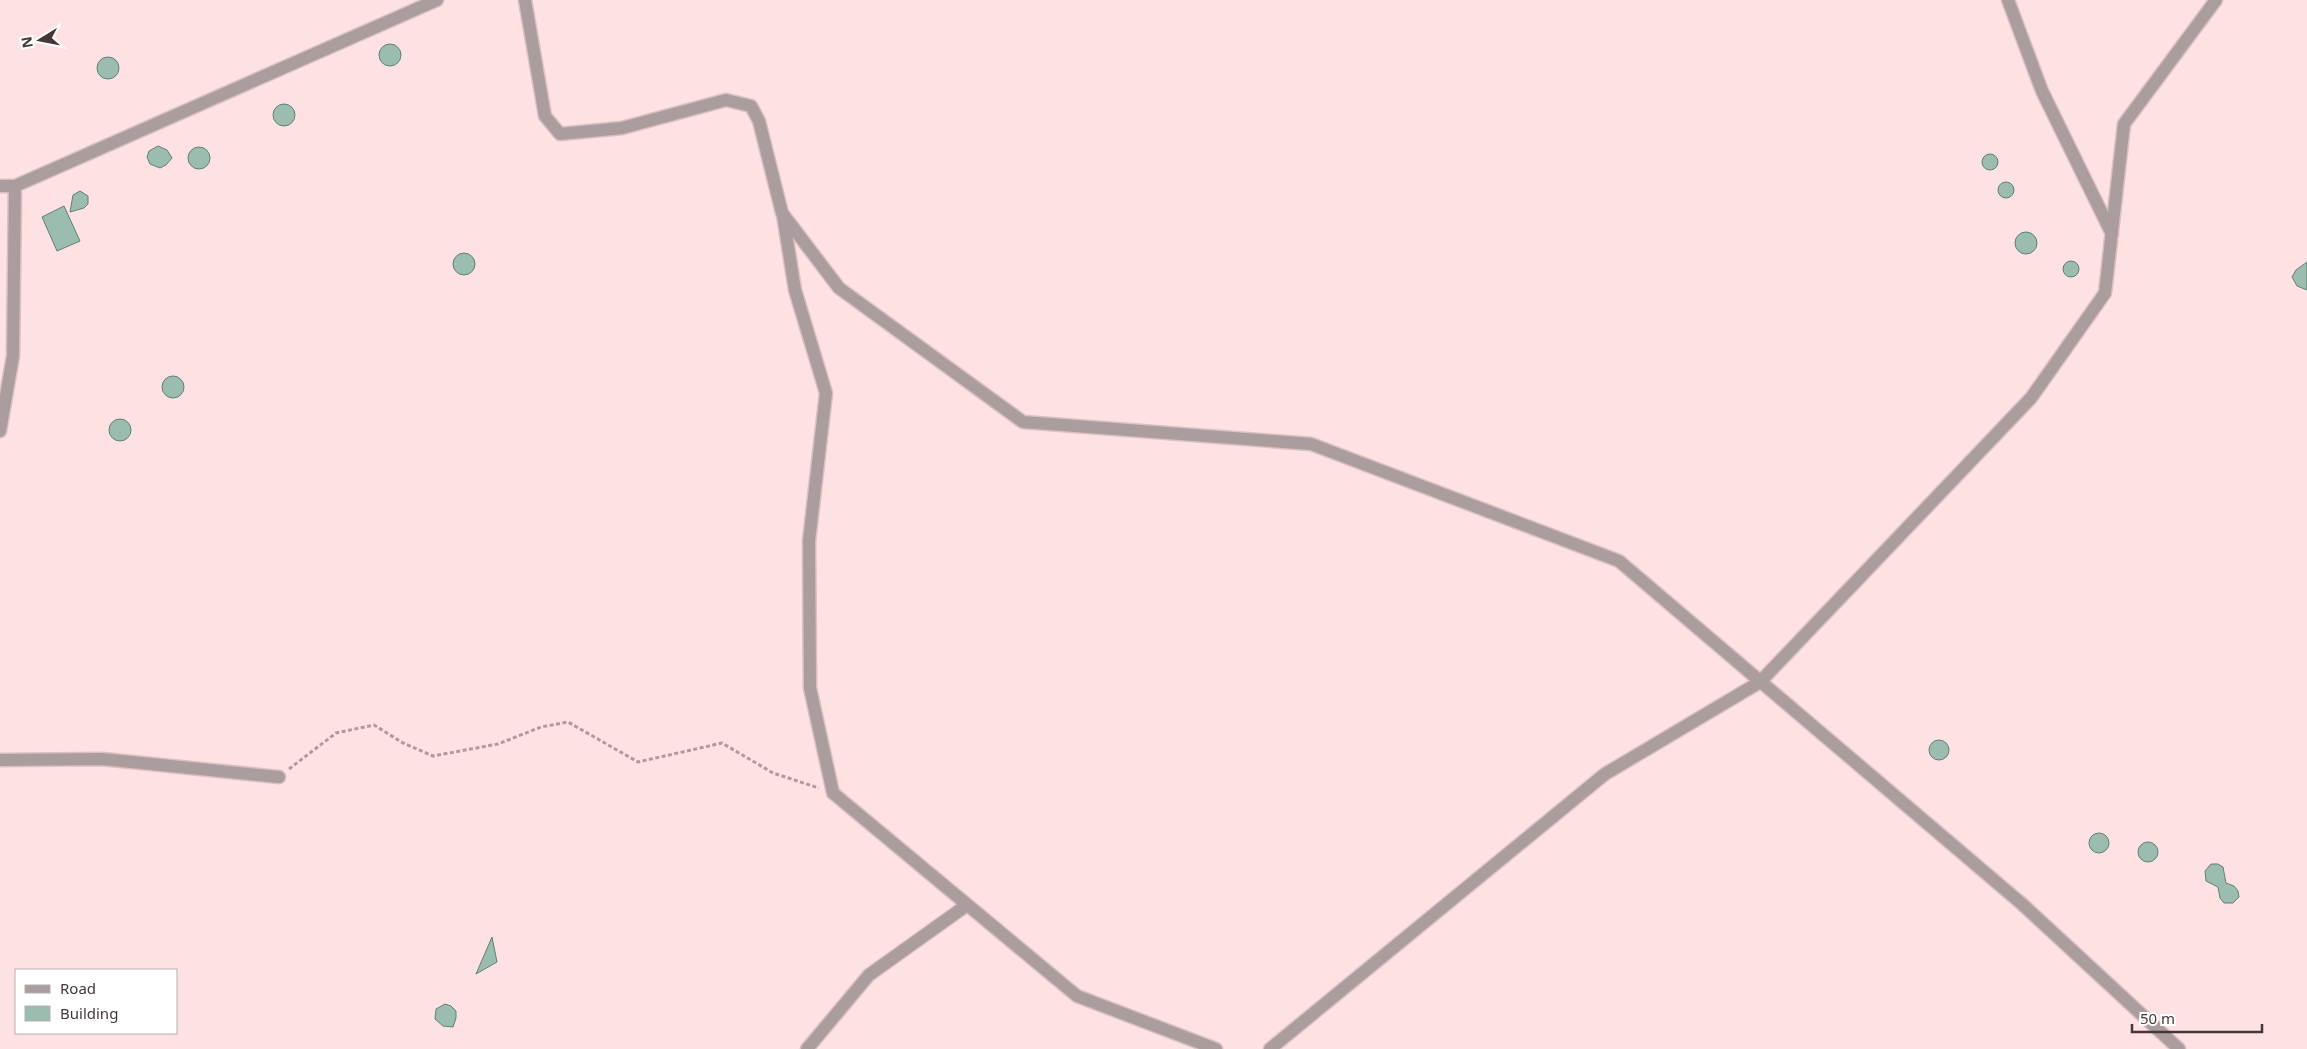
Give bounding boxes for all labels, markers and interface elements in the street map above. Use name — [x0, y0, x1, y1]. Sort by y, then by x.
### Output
north arrow — [15, 15, 65, 65]
text: N — [16, 35, 37, 50]
legend — [15, 969, 178, 1034]
text: Road — [60, 978, 96, 998]
scale bar — [2132, 1002, 2262, 1034]
text: Building — [60, 1003, 118, 1023]
text: 50 m — [2140, 1008, 2175, 1028]

